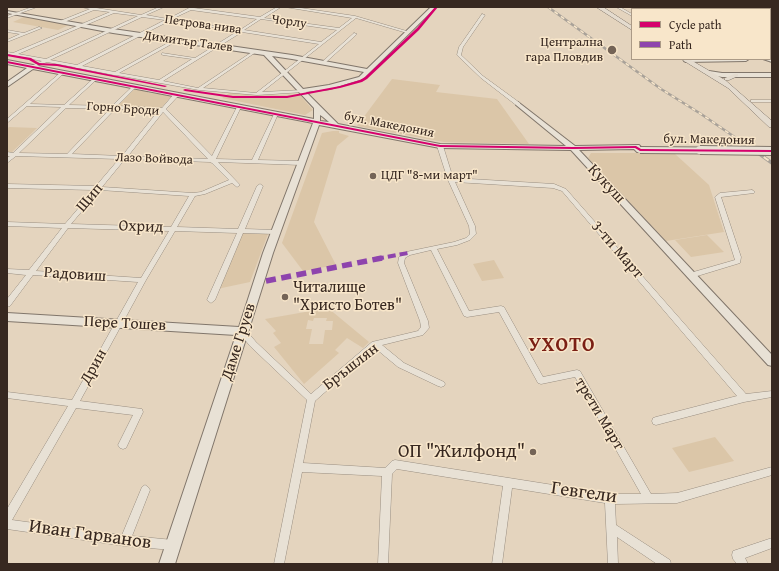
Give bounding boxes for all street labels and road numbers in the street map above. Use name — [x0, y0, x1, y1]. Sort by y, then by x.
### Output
street label: Петрова нива — [163, 12, 243, 38]
street label: Чорлу — [270, 12, 308, 32]
street label: Димитър Талев — [142, 28, 234, 56]
street label: Горно Броди — [86, 99, 160, 119]
street label: бул. Македония — [343, 109, 435, 141]
street label: бул. Македония — [663, 131, 755, 149]
street label: Лазо Войвода — [115, 150, 193, 168]
street label: Кукуш — [583, 160, 629, 208]
street label: Щип — [72, 180, 108, 216]
street label: Охрид — [118, 217, 164, 237]
street label: 3-ти Март — [587, 217, 647, 283]
street label: Радовиш — [43, 263, 107, 287]
street label: Даме Груев — [217, 301, 261, 383]
street label: Пере Тошев — [84, 312, 166, 336]
street label: Бръшлян — [319, 339, 383, 395]
street label: Дрин — [76, 346, 112, 388]
street label: трети Март — [570, 374, 628, 454]
street label: Гевгели — [550, 477, 618, 509]
street label: Иван Гарванов — [27, 515, 153, 555]

